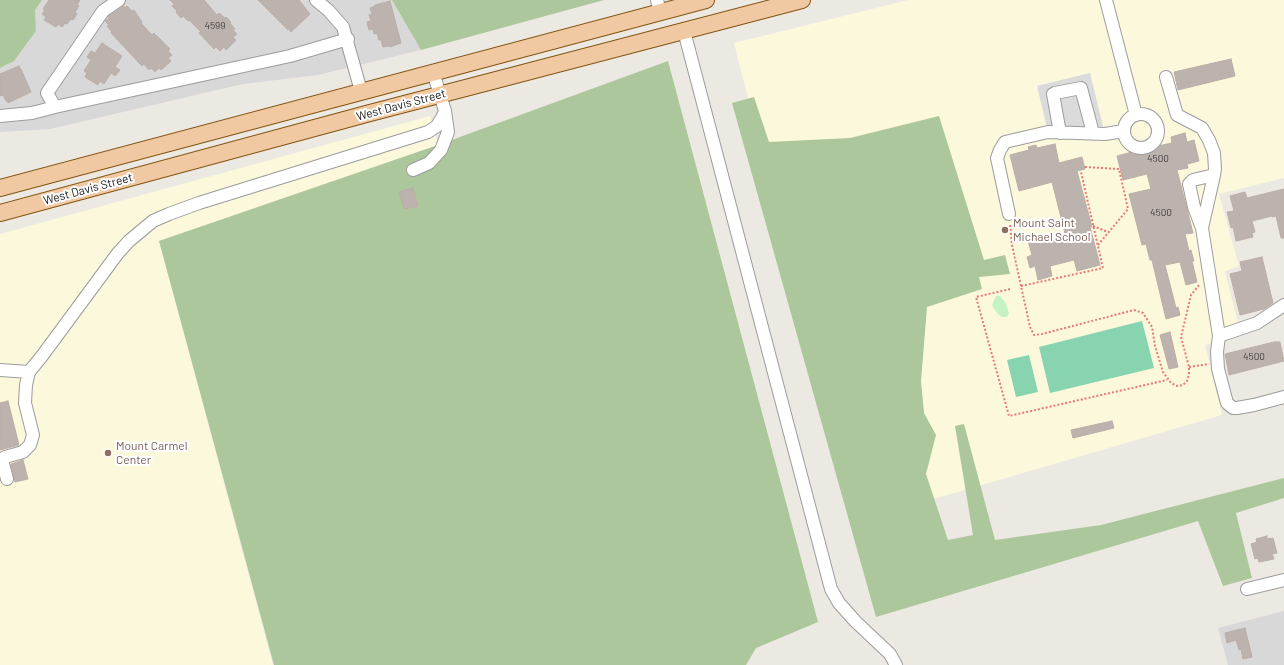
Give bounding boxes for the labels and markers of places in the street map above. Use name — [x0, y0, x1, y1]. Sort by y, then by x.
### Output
place label: Mount Saint Michael School — [1013, 216, 1091, 244]
marker: Mount Saint Michael School — [1000, 225, 1010, 235]
place label: Mount Carmel Center — [116, 439, 187, 467]
marker: Mount Carmel Center — [103, 448, 113, 458]

